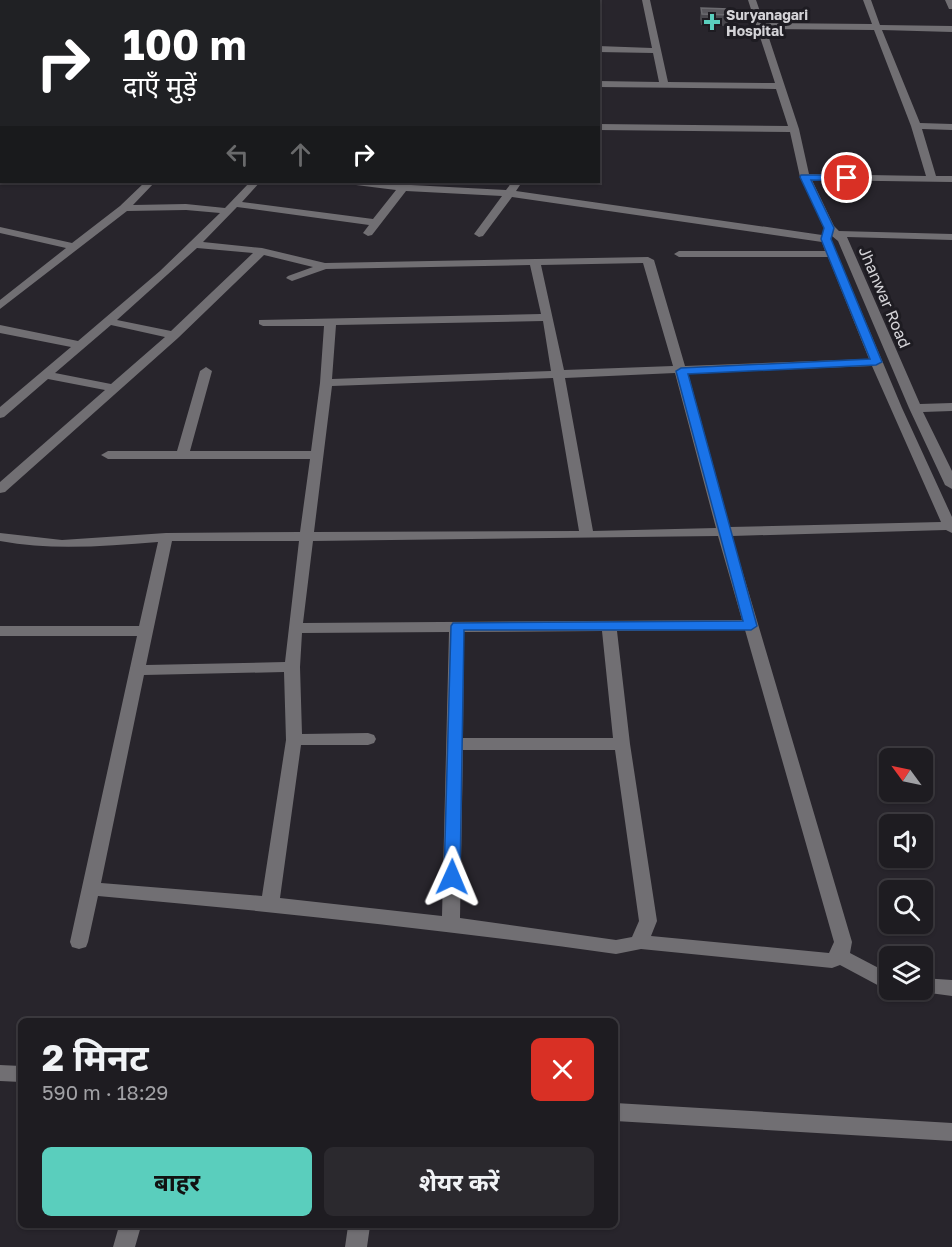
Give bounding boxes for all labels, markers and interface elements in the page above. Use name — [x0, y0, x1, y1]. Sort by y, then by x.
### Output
place label: Suryanagari Hospital — [726, 6, 808, 39]
marker: Suryanagari Hospital — [703, 13, 721, 31]
text: 100 m — [123, 19, 246, 69]
icon: right — [24, 24, 102, 102]
text: दाएँ मुड़ें — [123, 70, 197, 102]
icon: left — [221, 138, 254, 171]
icon: ahead — [284, 138, 317, 171]
icon: right — [347, 138, 380, 171]
pin — [821, 152, 872, 203]
icon: arrive — [830, 161, 863, 194]
street label: Jhanwar Road — [855, 243, 915, 351]
north arrow — [879, 748, 933, 802]
map controls — [879, 748, 933, 1000]
button: sound — [879, 814, 933, 868]
position arrow — [420, 845, 484, 909]
button: search — [879, 880, 933, 934]
button: layers — [879, 946, 933, 1000]
text: 2 मिनट — [42, 1036, 149, 1079]
button: close — [531, 1038, 594, 1101]
text: 590 m · 18:29 — [42, 1080, 168, 1104]
button: बाहर — [42, 1147, 312, 1216]
button: शेयर करें — [324, 1147, 594, 1216]

